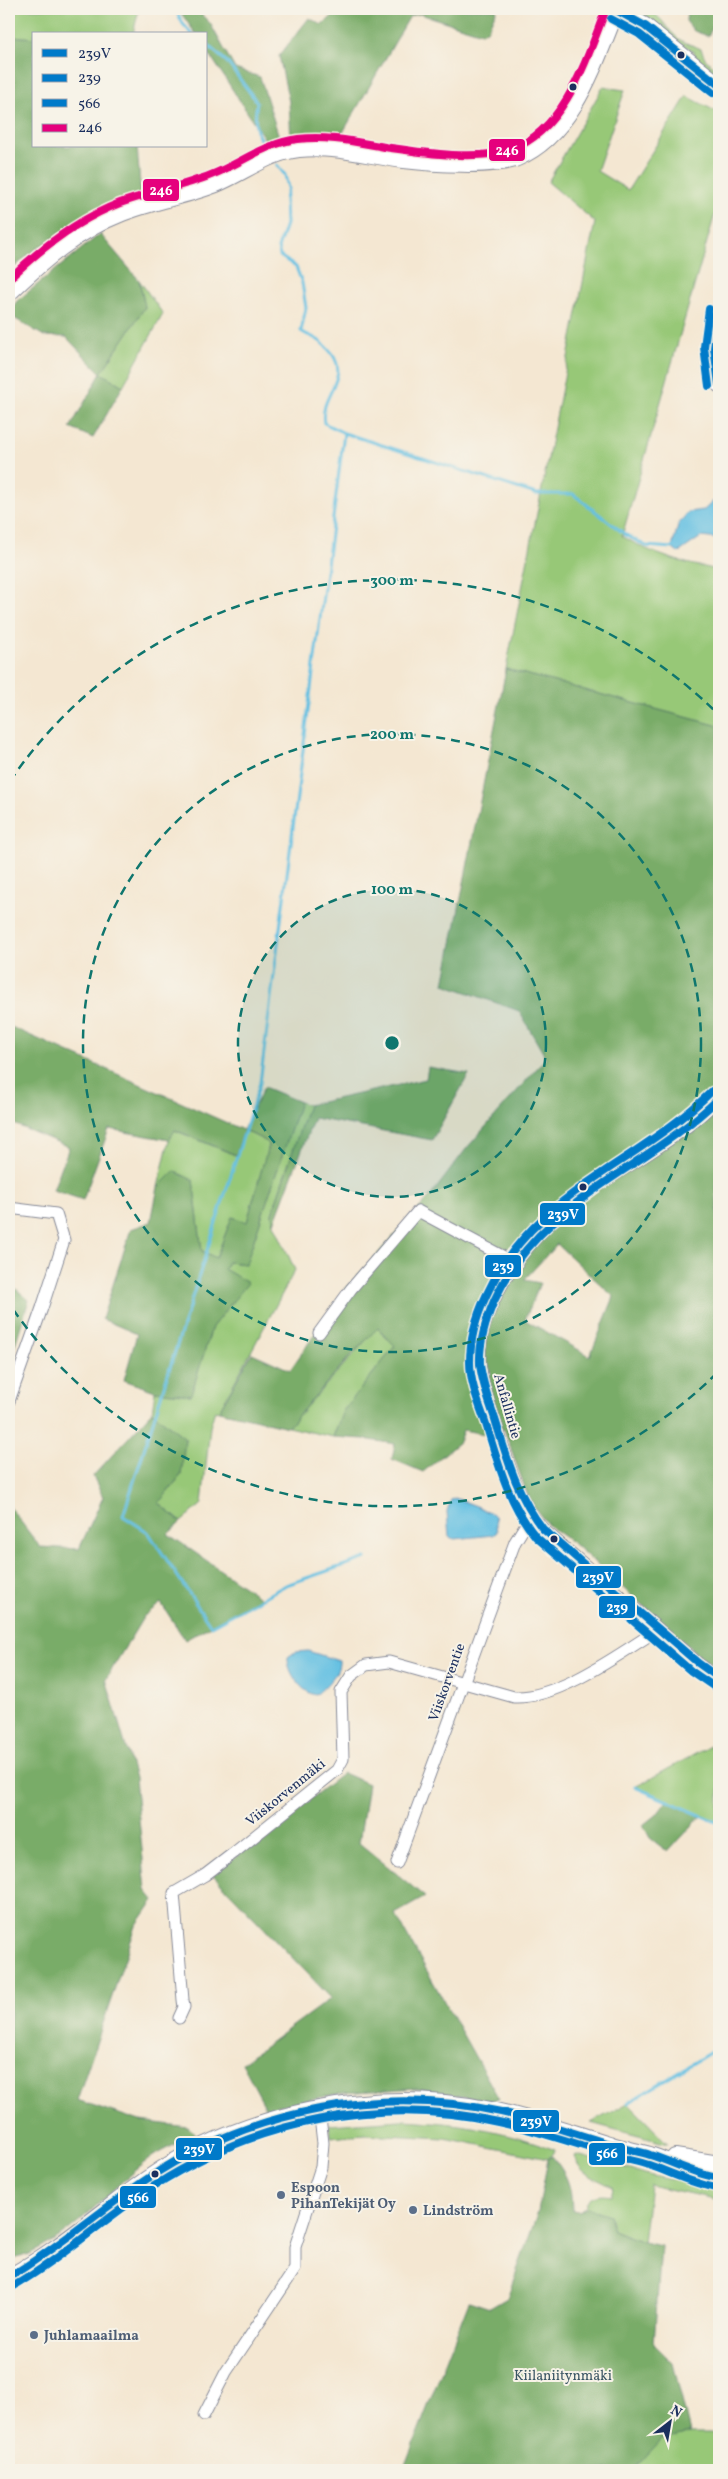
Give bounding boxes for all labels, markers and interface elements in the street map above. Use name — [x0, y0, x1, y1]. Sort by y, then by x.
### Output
legend — [32, 32, 208, 148]
text: 239V — [78, 44, 111, 65]
unlabelled marker — [676, 50, 686, 60]
text: 239 — [78, 68, 101, 89]
unlabelled marker — [568, 82, 578, 92]
text: 566 — [78, 94, 100, 115]
text: 246 — [78, 118, 102, 139]
line badge: 246 — [488, 138, 526, 162]
text: 246 — [495, 142, 519, 161]
line badge: 246 — [142, 178, 180, 202]
text: 246 — [149, 182, 173, 201]
text: 300 m — [370, 571, 414, 592]
text: 200 m — [370, 725, 414, 746]
text: 100 m — [371, 880, 414, 901]
centre of rings — [383, 1034, 401, 1052]
unlabelled marker — [578, 1182, 588, 1192]
line badge: 239V — [539, 1202, 586, 1226]
text: 239V — [547, 1206, 579, 1225]
line badge: 239 — [484, 1254, 522, 1278]
text: 239 — [492, 1258, 514, 1277]
street label: Anfallintie — [488, 1372, 525, 1441]
unlabelled marker — [549, 1534, 559, 1544]
line badge: 239V — [575, 1565, 622, 1589]
text: 239V — [582, 1569, 614, 1588]
line badge: 239 — [598, 1595, 636, 1619]
text: 239 — [606, 1599, 628, 1618]
street label: Viiskorventie — [424, 1640, 470, 1724]
street label: Viiskorvenmäki — [242, 1755, 330, 1831]
line badge: 239V — [512, 2109, 560, 2133]
text: 239V — [520, 2113, 552, 2132]
line badge: 239V — [175, 2137, 223, 2161]
text: 239V — [183, 2141, 215, 2160]
line badge: 566 — [588, 2142, 626, 2166]
text: 566 — [596, 2145, 618, 2164]
unlabelled marker — [150, 2169, 160, 2179]
place label: Espoon PihanTekijät Oy — [291, 2179, 396, 2214]
line badge: 566 — [119, 2185, 157, 2209]
text: 566 — [127, 2189, 149, 2208]
marker: Espoon PihanTekijät Oy — [275, 2189, 287, 2201]
place label: Lindström — [423, 2202, 494, 2221]
marker: Lindström — [407, 2204, 419, 2216]
place label: Juhlamaailma — [43, 2327, 139, 2346]
marker: Juhlamaailma — [28, 2329, 40, 2341]
park label: Kiilaniitynmäki — [514, 2367, 612, 2386]
north arrow — [646, 2396, 696, 2446]
text: N — [667, 2401, 685, 2423]

